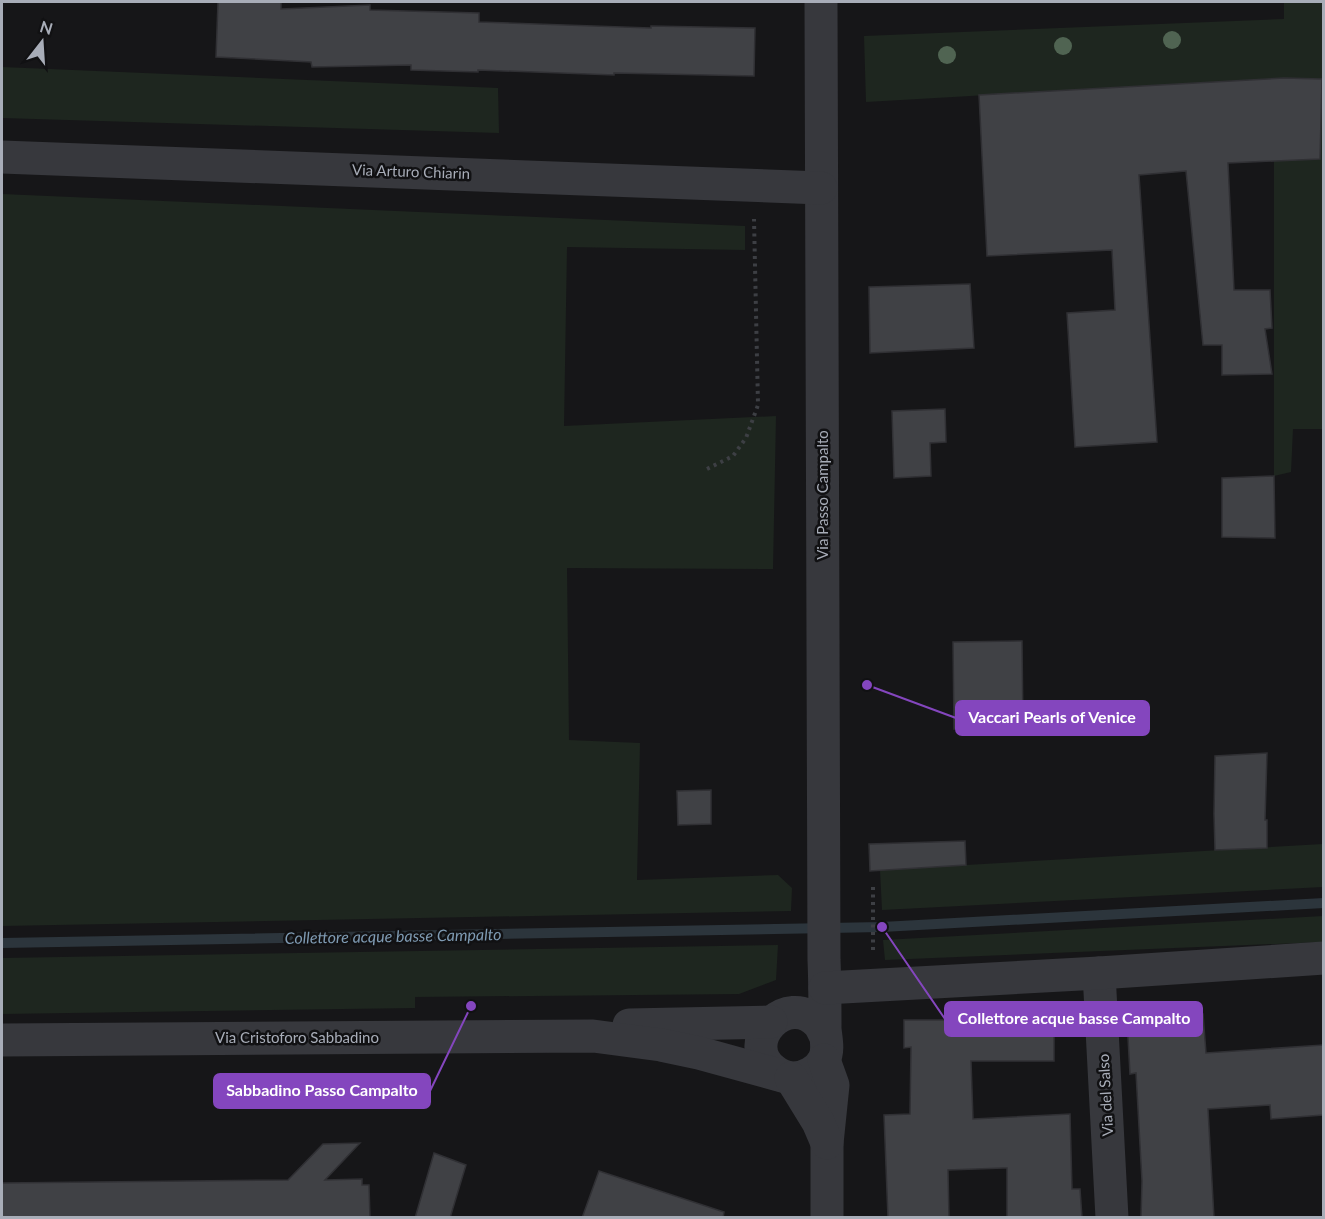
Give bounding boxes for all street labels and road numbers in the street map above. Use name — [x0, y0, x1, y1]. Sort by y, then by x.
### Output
street label: Via Arturo Chiarin — [352, 160, 470, 182]
street label: Via Passo Campalto — [813, 430, 831, 560]
street label: Via Cristoforo Sabbadino — [215, 1028, 379, 1046]
street label: Via del Salso — [1094, 1053, 1116, 1137]

